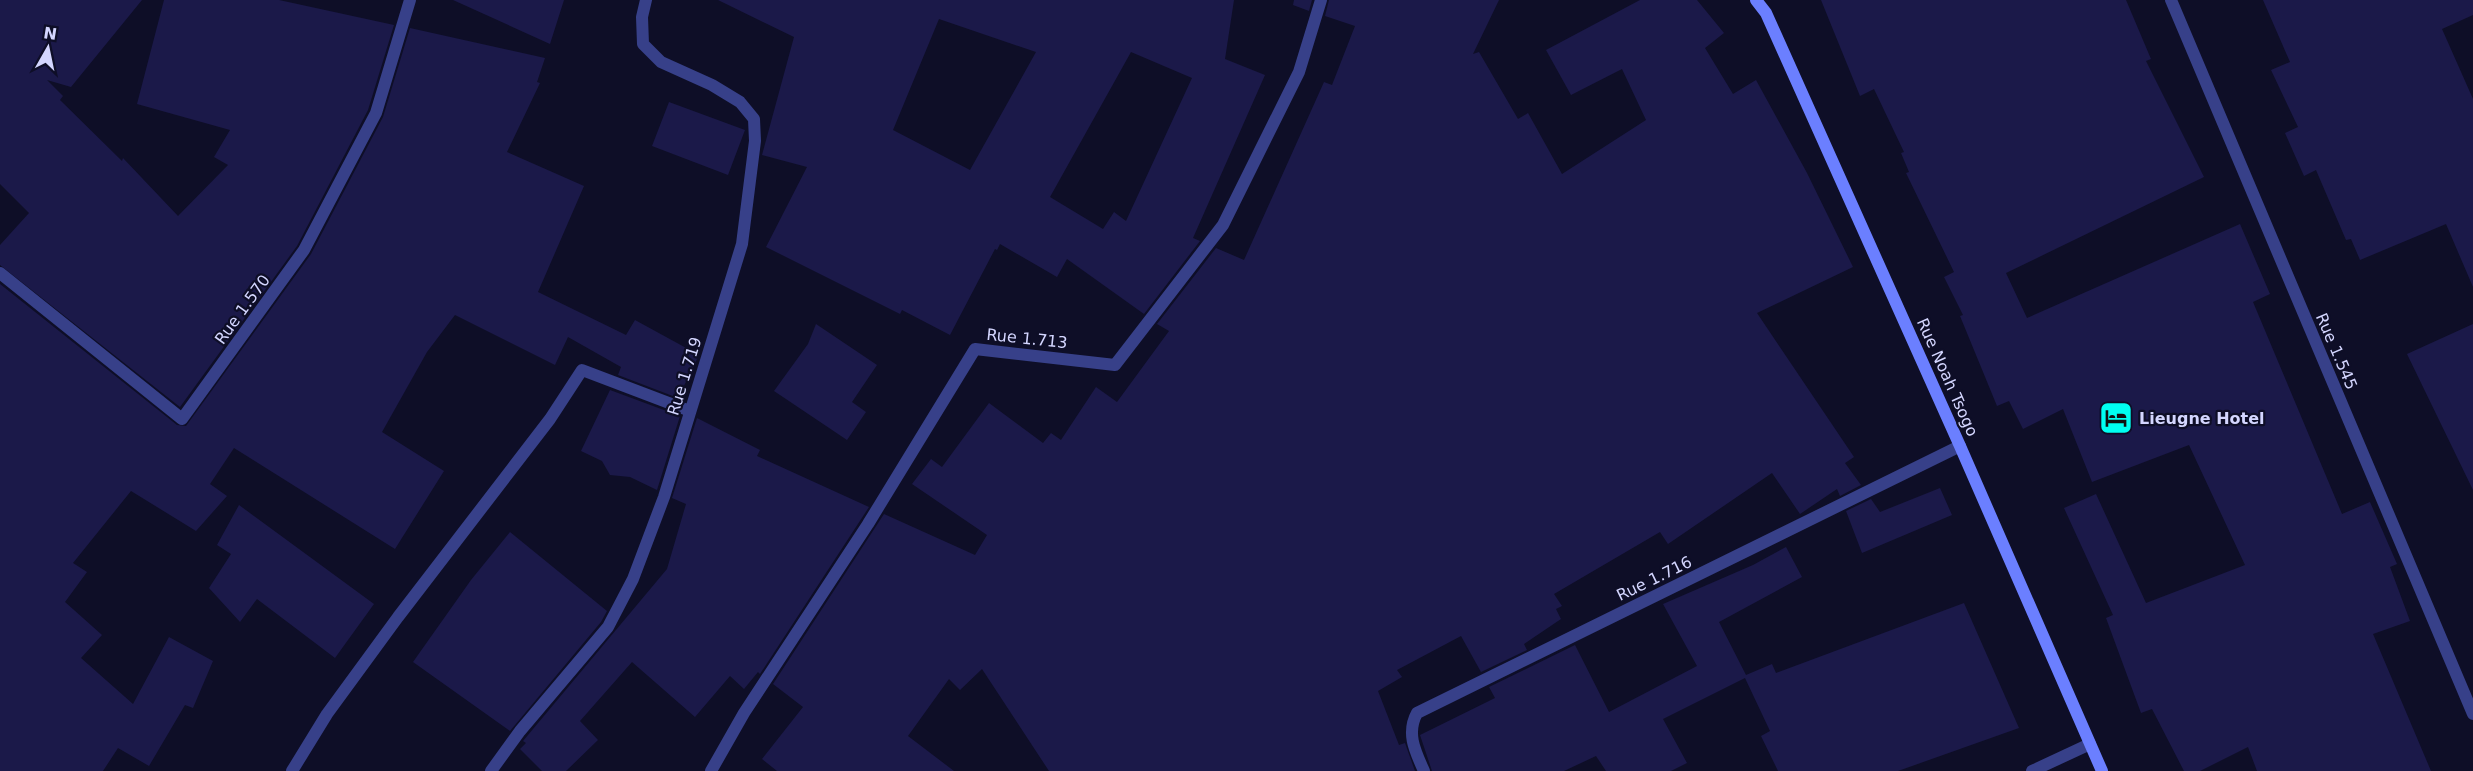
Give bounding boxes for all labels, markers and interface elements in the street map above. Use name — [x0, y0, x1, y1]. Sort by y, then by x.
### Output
north arrow — [18, 18, 78, 78]
text: N — [42, 23, 58, 44]
street label: Rue 1.570 — [211, 271, 274, 348]
street label: Rue 1.545 — [2312, 310, 2361, 392]
street label: Rue Noah Tsogo — [1913, 315, 1982, 439]
street label: Rue 1.713 — [986, 325, 1068, 352]
street label: Rue 1.719 — [664, 335, 705, 418]
hotel icon: Lieugne Hotel — [2098, 400, 2134, 436]
place label: Lieugne Hotel — [2139, 409, 2265, 428]
street label: Rue 1.716 — [1614, 552, 1695, 605]

